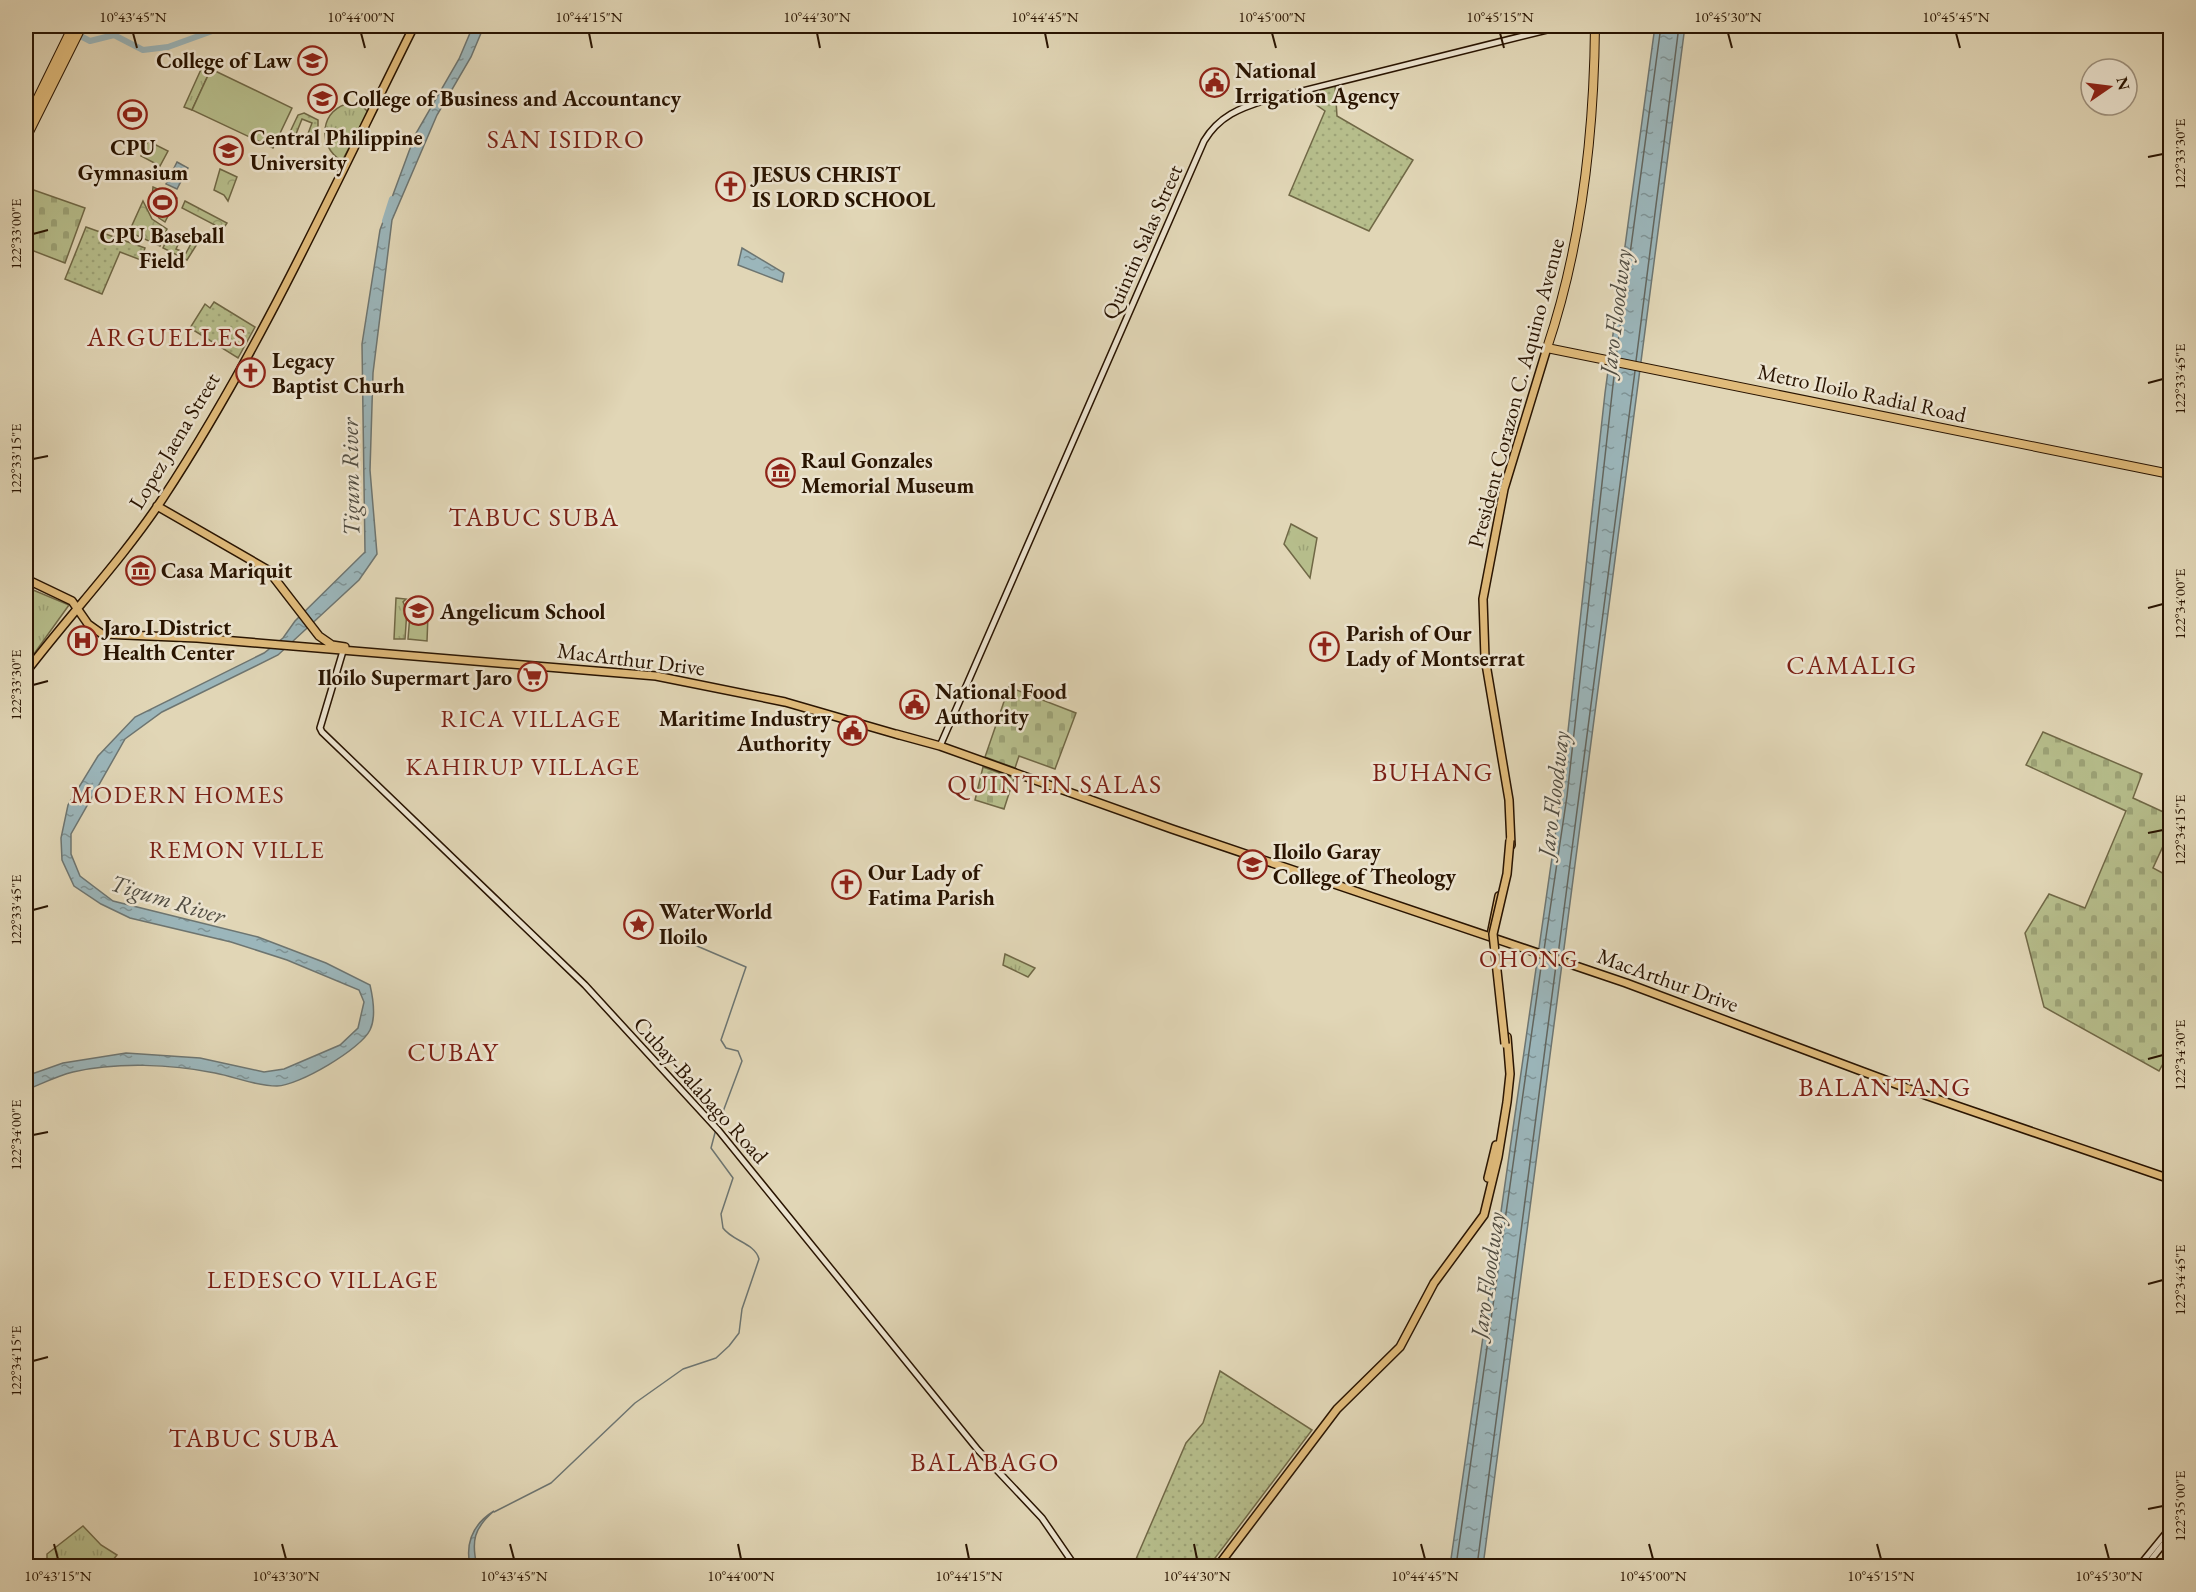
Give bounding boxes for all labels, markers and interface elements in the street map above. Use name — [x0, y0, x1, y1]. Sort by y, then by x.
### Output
text: 10°43'45"N — [99, 7, 167, 26]
text: 10°44'00"N — [327, 7, 395, 26]
text: 10°44'15"N — [555, 7, 623, 26]
text: 10°44'30"N — [783, 7, 851, 26]
text: 10°44'45"N — [1011, 7, 1079, 26]
text: 10°45'00"N — [1238, 7, 1306, 26]
text: 10°45'15"N — [1466, 7, 1534, 26]
text: 10°45'30"N — [1694, 7, 1762, 26]
text: 10°45'45"N — [1922, 7, 1990, 26]
school or university icon: College of Law — [297, 44, 329, 76]
place label: College of Law — [156, 46, 292, 75]
place label: National Irrigation Agency — [1235, 56, 1400, 110]
north arrow — [2079, 57, 2139, 117]
public building icon: National Irrigation Agency — [1198, 67, 1230, 99]
text: N — [2111, 75, 2135, 92]
school or university icon: College of Business and Accountancy — [306, 82, 338, 114]
place label: College of Business and Accountancy — [343, 84, 682, 113]
sports icon: CPU Gymnasium — [117, 99, 149, 131]
text: 122°33'30"E — [2170, 118, 2189, 190]
district label: SAN ISIDRO — [487, 122, 645, 156]
place label: Central Philippine University — [250, 123, 423, 177]
place label: CPU Gymnasium — [78, 133, 189, 187]
school or university icon: Central Philippine University — [213, 134, 245, 166]
place label: JESUS CHRIST IS LORD SCHOOL — [750, 160, 935, 214]
street label: Quintin Salas Street — [1095, 160, 1189, 324]
church icon: JESUS CHRIST IS LORD SCHOOL — [715, 171, 747, 203]
sports icon: CPU Baseball Field — [146, 187, 178, 219]
text: 122°33'00"E — [6, 198, 25, 270]
place label: CPU Baseball Field — [100, 221, 224, 275]
street label: President Corazon C. Aquino Avenue — [1461, 235, 1571, 551]
water label: Jaro Floodway — [1591, 247, 1638, 382]
district label: ARGUELLES — [86, 320, 247, 354]
text: 122°33'45"E — [2170, 343, 2189, 415]
place label: Legacy Baptist Churh — [272, 346, 405, 400]
church icon: Legacy Baptist Churh — [235, 357, 267, 389]
street label: Metro Iloilo Radial Road — [1755, 357, 1970, 429]
street label: Lopez Jaena Street — [122, 367, 226, 515]
water label: Tigum River — [333, 416, 367, 536]
text: 122°33'15"E — [6, 423, 25, 495]
place label: Raul Gonzales Memorial Museum — [801, 446, 974, 500]
museum icon: Raul Gonzales Memorial Museum — [764, 457, 796, 489]
district label: TABUC SUBA — [449, 500, 619, 534]
museum icon: Casa Mariquit — [124, 554, 156, 586]
place label: Casa Mariquit — [161, 556, 293, 585]
text: 122°34'00"E — [2170, 568, 2189, 640]
school or university icon: Angelicum School — [403, 595, 435, 627]
place label: Angelicum School — [439, 597, 606, 626]
place label: Jaro Ⅰ District Health Center — [101, 613, 235, 667]
place label: Parish of Our Lady of Montserrat — [1346, 619, 1526, 673]
hospital icon: Jaro Ⅰ District Health Center — [66, 624, 98, 656]
church icon: Parish of Our Lady of Montserrat — [1309, 630, 1341, 662]
street label: MacArthur Drive — [556, 636, 707, 682]
district label: CAMALIG — [1786, 648, 1918, 682]
text: 122°33'30"E — [6, 649, 25, 721]
supermarket icon: Iloilo Supermart Jaro — [517, 661, 549, 693]
place label: Iloilo Supermart Jaro — [318, 663, 512, 692]
place label: National Food Authority — [934, 677, 1067, 731]
public building icon: National Food Authority — [898, 688, 930, 720]
district label: RICA VILLAGE — [441, 703, 621, 734]
place label: Maritime Industry Authority — [659, 704, 831, 758]
public building icon: Maritime Industry Authority — [836, 715, 868, 747]
water label: Jaro Floodway — [1529, 729, 1576, 864]
district label: KAHIRUP VILLAGE — [405, 751, 641, 782]
district label: BUHANG — [1372, 755, 1494, 789]
district label: QUINTIN SALAS — [947, 767, 1163, 801]
district label: MODERN HOMES — [71, 779, 285, 810]
text: 122°34'15"E — [2170, 794, 2189, 866]
district label: REMON VILLE — [149, 834, 325, 865]
place label: Iloilo Garay College of Theology — [1273, 837, 1457, 891]
school or university icon: Iloilo Garay College of Theology — [1236, 848, 1268, 880]
place label: Our Lady of Fatima Parish — [868, 858, 995, 912]
water label: Tigum River — [107, 867, 231, 932]
church icon: Our Lady of Fatima Parish — [831, 869, 863, 901]
text: 122°33'45"E — [6, 874, 25, 946]
place label: WaterWorld Iloilo — [659, 897, 772, 951]
place icon: WaterWorld Iloilo — [622, 908, 654, 940]
street label: MacArthur Drive — [1593, 941, 1743, 1019]
district label: OHONG — [1479, 943, 1579, 974]
street label: Cubay-Balabago Road — [627, 1010, 775, 1170]
text: 122°34'30"E — [2170, 1019, 2189, 1091]
district label: CUBAY — [407, 1035, 499, 1069]
district label: BALANTANG — [1798, 1070, 1972, 1104]
text: 122°34'00"E — [6, 1099, 25, 1171]
water label: Jaro Floodway — [1462, 1210, 1511, 1345]
text: 122°34'45"E — [2170, 1244, 2189, 1316]
district label: LEDESCO VILLAGE — [207, 1264, 439, 1295]
text: 122°34'15"E — [6, 1325, 25, 1397]
district label: TABUC SUBA — [169, 1421, 339, 1455]
district label: BALABAGO — [910, 1445, 1060, 1479]
text: 122°35'00"E — [2170, 1470, 2189, 1542]
text: 10°43'15"N — [24, 1566, 92, 1585]
text: 10°43'30"N — [252, 1566, 320, 1585]
text: 10°43'45"N — [480, 1566, 548, 1585]
text: 10°44'00"N — [707, 1566, 775, 1585]
text: 10°44'15"N — [935, 1566, 1003, 1585]
text: 10°44'30"N — [1163, 1566, 1231, 1585]
text: 10°44'45"N — [1391, 1566, 1459, 1585]
text: 10°45'00"N — [1619, 1566, 1687, 1585]
text: 10°45'15"N — [1847, 1566, 1915, 1585]
text: 10°45'30"N — [2075, 1566, 2143, 1585]

